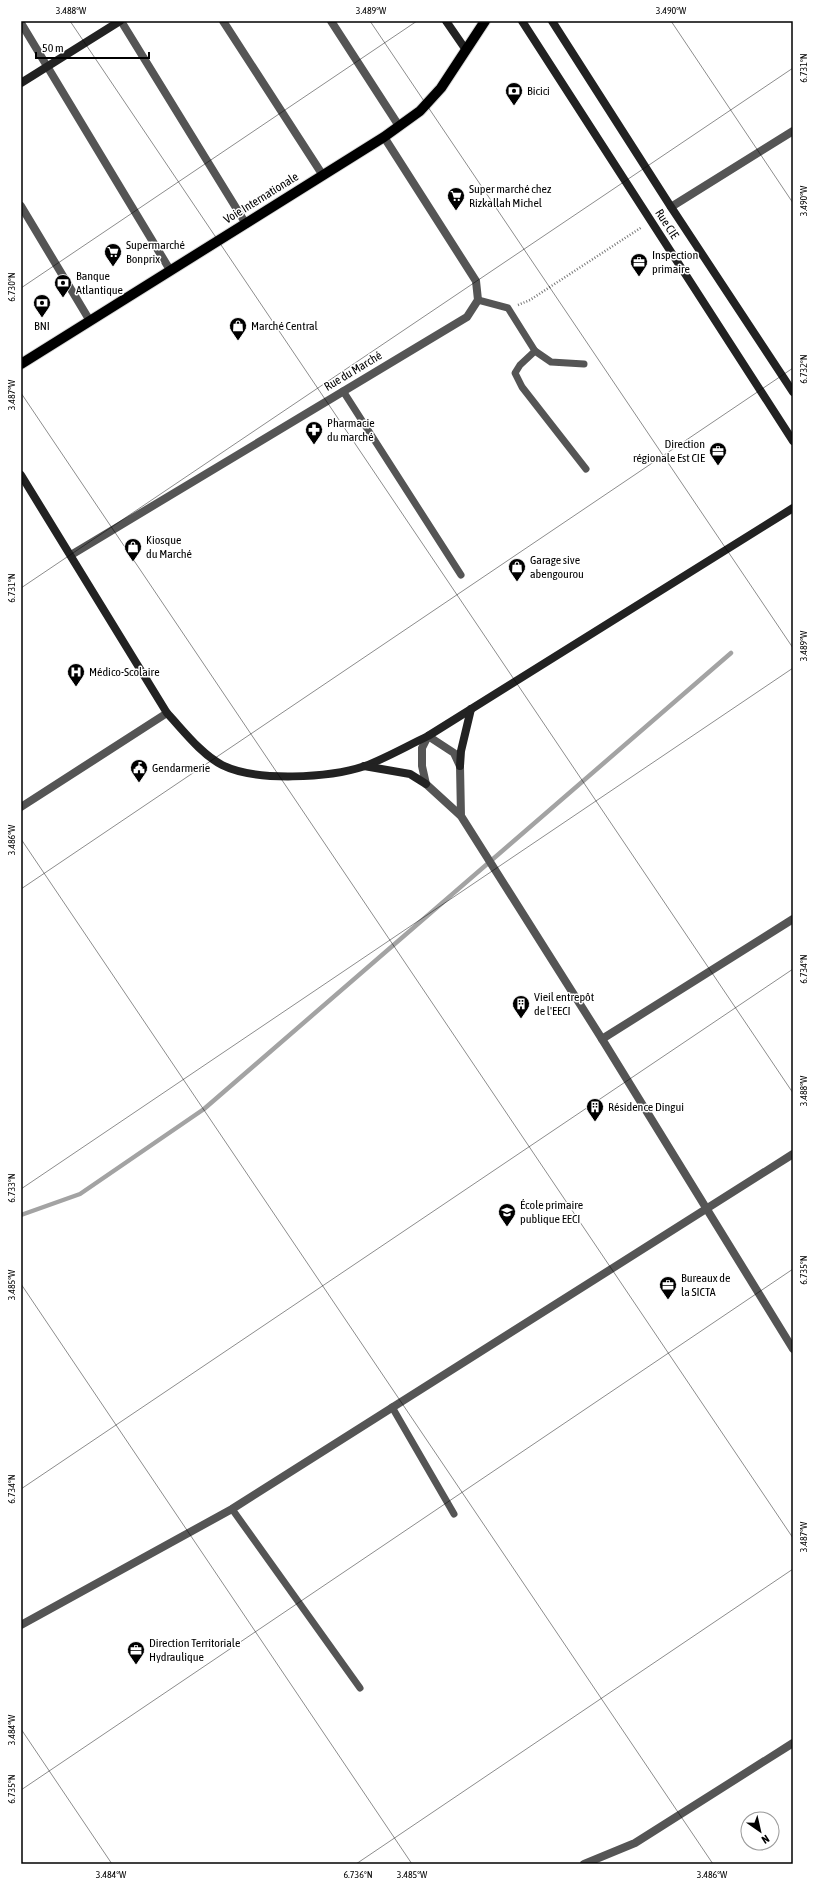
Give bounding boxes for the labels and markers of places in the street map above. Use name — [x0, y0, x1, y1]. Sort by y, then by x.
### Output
bank icon: Bicici — [504, 81, 524, 106]
place label: Bicici — [527, 84, 550, 98]
place label: Super marché chez Rizkallah Michel — [469, 182, 552, 210]
supermarket icon: Super marché chez Rizkallah Michel — [446, 186, 466, 211]
place label: Supermarché Bonprix — [126, 238, 185, 266]
supermarket icon: Supermarché Bonprix — [103, 242, 123, 267]
place label: Inspection primaire — [652, 248, 698, 276]
office icon: Inspection primaire — [629, 252, 649, 277]
place label: Banque Atlantique — [76, 269, 123, 297]
bank icon: Banque Atlantique — [53, 273, 73, 298]
bank icon: BNI — [32, 293, 52, 318]
shop icon: Marché Central — [228, 316, 248, 341]
place label: BNI — [34, 319, 50, 333]
place label: Marché Central — [251, 319, 319, 333]
place label: Pharmacie du marché — [327, 416, 375, 444]
pharmacy icon: Pharmacie du marché — [304, 420, 324, 445]
place label: Direction régionale Est CIE — [633, 437, 705, 465]
office icon: Direction régionale Est CIE — [708, 441, 728, 466]
place label: Kiosque du Marché — [146, 533, 192, 561]
shop icon: Kiosque du Marché — [123, 537, 143, 562]
place label: Garage sive abengourou — [530, 553, 584, 581]
shop icon: Garage sive abengourou — [507, 557, 527, 582]
hospital icon: Médico-Scolaire — [66, 662, 86, 687]
place label: Médico-Scolaire — [89, 665, 160, 679]
public building icon: Gendarmerie — [129, 758, 149, 783]
place label: Gendarmerie — [152, 761, 210, 775]
place label: Vieil entrepôt de l'EECI — [534, 990, 595, 1018]
building icon: Vieil entrepôt de l'EECI — [511, 994, 531, 1019]
building icon: Résidence Dingui — [585, 1097, 605, 1122]
place label: Résidence Dingui — [608, 1100, 684, 1114]
place label: École primaire publique EECI — [520, 1198, 583, 1226]
school or university icon: École primaire publique EECI — [497, 1202, 517, 1227]
place label: Bureaux de la SICTA — [681, 1271, 730, 1299]
office icon: Bureaux de la SICTA — [658, 1275, 678, 1300]
place label: Direction Territoriale Hydraulique — [149, 1636, 240, 1664]
office icon: Direction Territoriale Hydraulique — [126, 1640, 146, 1665]

